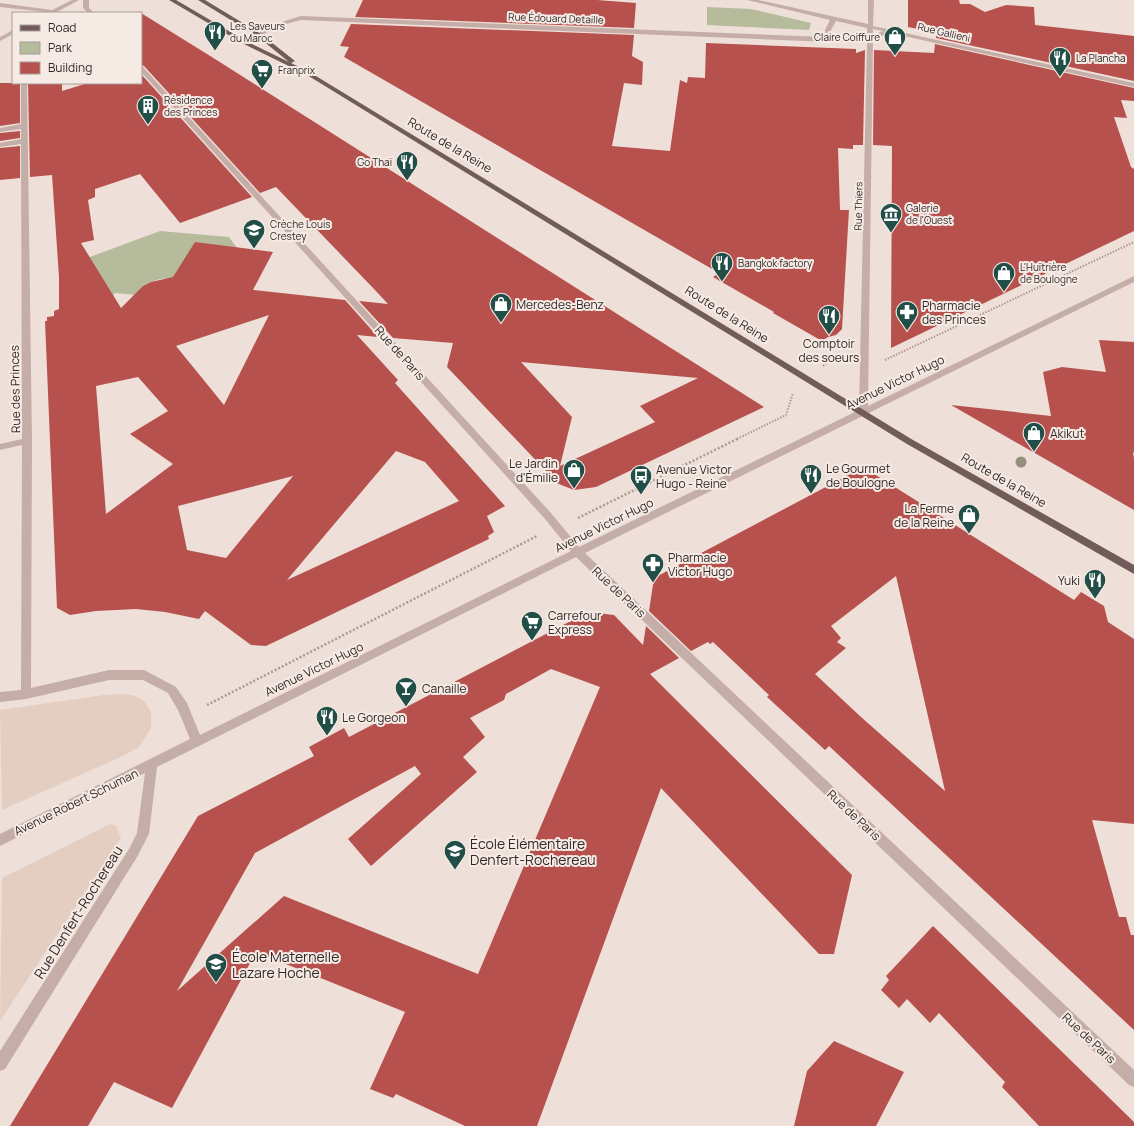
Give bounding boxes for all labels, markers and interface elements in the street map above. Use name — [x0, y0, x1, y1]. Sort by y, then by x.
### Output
street label: Rue Édouard Detaille — [508, 9, 604, 27]
legend — [12, 12, 142, 84]
text: Road — [48, 19, 76, 36]
restaurant icon: Les Saveurs du Maroc — [202, 19, 228, 52]
place label: Les Saveurs du Maroc — [230, 19, 285, 45]
street label: Rue Gallieni — [916, 19, 972, 45]
shop icon: Claire Coiffure — [882, 24, 908, 57]
place label: Claire Coiffure — [814, 30, 880, 44]
text: Park — [48, 39, 73, 56]
restaurant icon: La Plancha — [1047, 45, 1073, 78]
place label: La Plancha — [1076, 51, 1126, 65]
supermarket icon: Franprix — [249, 57, 275, 90]
text: Building — [48, 59, 92, 76]
place label: Franprix — [278, 63, 316, 77]
building icon: Résidence des Princes — [135, 93, 161, 126]
place label: Résidence des Princes — [164, 93, 217, 119]
street label: Route de la Reine — [405, 113, 495, 177]
restaurant icon: Go Thaï — [394, 149, 420, 182]
place label: Go Thaï — [357, 155, 393, 169]
street label: Rue Thiers — [851, 181, 865, 231]
museum icon: Galerie de l'Ouest — [878, 201, 904, 234]
place label: Galerie de l'Ouest — [906, 201, 952, 227]
school or university icon: Crèche Louis Crestey — [241, 217, 267, 250]
place label: Crèche Louis Crestey — [270, 217, 330, 243]
restaurant icon: Bangkok factory — [709, 250, 735, 283]
place label: Bangkok factory — [738, 256, 813, 270]
shop icon: L'Huîtrière de Boulogne — [991, 260, 1017, 293]
place label: L'Huîtrière de Boulogne — [1020, 260, 1078, 286]
street label: Route de la Reine — [682, 281, 772, 347]
shop icon: Mercedes-Benz — [488, 291, 514, 324]
place label: Mercedes-Benz — [516, 296, 604, 313]
place label: Pharmacie des Princes — [922, 297, 986, 328]
pharmacy icon: Pharmacie des Princes — [894, 299, 920, 332]
restaurant icon: Comptoir des soeurs — [816, 303, 842, 336]
street label: Rue de Paris — [371, 322, 429, 384]
place label: Comptoir des soeurs — [799, 335, 859, 366]
street label: Rue des Princes — [6, 345, 24, 433]
street label: Avenue Victor Hugo — [843, 351, 947, 413]
shop icon: Akikut — [1021, 420, 1047, 453]
place label: Akikut — [1050, 425, 1084, 442]
street label: Route de la Reine — [958, 449, 1050, 511]
place label: Le Jardin d'Émilie — [509, 455, 558, 486]
shop icon: Le Jardin d'Émilie — [561, 457, 587, 490]
place label: Le Gourmet de Boulogne — [826, 460, 895, 491]
place label: Avenue Victor Hugo - Reine — [656, 461, 733, 492]
restaurant icon: Le Gourmet de Boulogne — [798, 462, 824, 495]
bus stop icon: Avenue Victor Hugo - Reine — [628, 463, 654, 496]
street label: Avenue Victor Hugo — [552, 494, 656, 556]
place label: La Ferme de la Reine — [894, 500, 954, 531]
shop icon: La Ferme de la Reine — [956, 502, 982, 535]
place label: Pharmacie Victor Hugo — [668, 549, 732, 580]
pharmacy icon: Pharmacie Victor Hugo — [640, 551, 666, 584]
street label: Rue de Paris — [588, 563, 650, 621]
restaurant icon: Yuki — [1082, 567, 1108, 600]
place label: Yuki — [1058, 572, 1080, 589]
place label: Carrefour Express — [548, 607, 602, 638]
supermarket icon: Carrefour Express — [519, 609, 545, 642]
street label: Avenue Victor Hugo — [262, 638, 366, 700]
bar icon: Canaille — [393, 675, 419, 708]
place label: Canaille — [422, 680, 466, 697]
restaurant icon: Le Gorgeon — [314, 704, 340, 737]
place label: Le Gorgeon — [342, 709, 406, 726]
street label: Avenue Robert Schuman — [11, 765, 141, 839]
street label: Rue de Paris — [823, 786, 885, 844]
place label: École Élémentaire Denfert-Rochereau — [470, 834, 596, 869]
school or university icon: École Élémentaire Denfert-Rochereau — [442, 838, 468, 871]
street label: Rue Denfert-Rochereau — [29, 842, 127, 982]
place label: École Maternelle Lazare Hoche — [232, 947, 339, 982]
school or university icon: École Maternelle Lazare Hoche — [203, 951, 229, 984]
street label: Rue de Paris — [1058, 1009, 1120, 1067]

